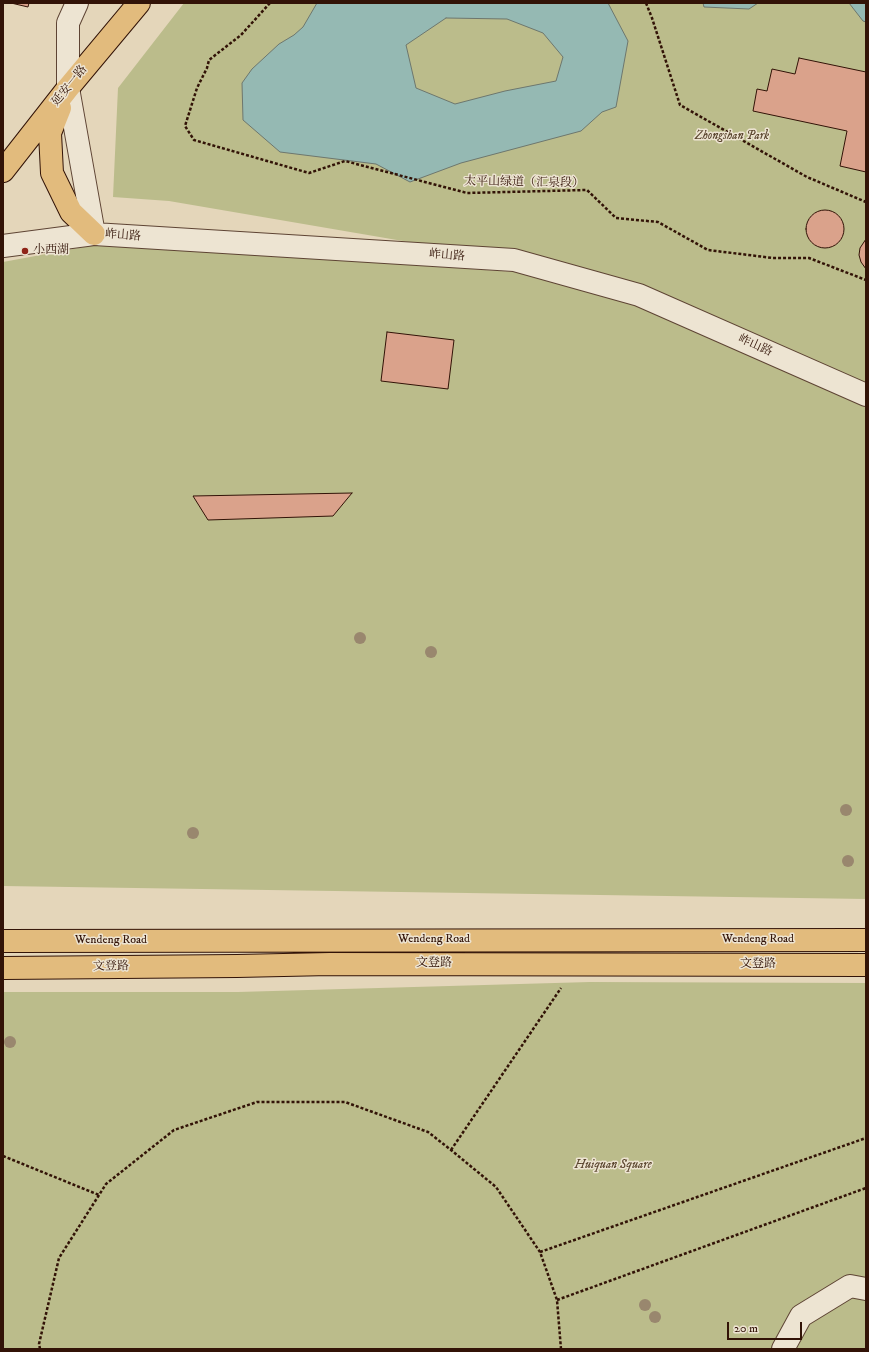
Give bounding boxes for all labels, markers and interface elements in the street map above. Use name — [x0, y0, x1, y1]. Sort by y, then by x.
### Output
street label: 延安一路 — [49, 63, 91, 109]
park label: Zhongshan Park — [695, 130, 769, 144]
street label: 太平山绿道（汇泉段） — [464, 175, 584, 191]
street label: 岞山路 — [105, 228, 141, 244]
place label: 小西湖 — [33, 244, 69, 258]
marker: 小西湖 — [20, 246, 30, 256]
street label: 岞山路 — [429, 248, 465, 264]
street label: 岞山路 — [736, 332, 774, 360]
street label: Wendeng Road — [398, 933, 470, 947]
street label: Wendeng Road — [722, 933, 794, 947]
street label: Wendeng Road — [75, 934, 147, 948]
street label: 文登路 — [416, 957, 452, 971]
street label: 文登路 — [740, 958, 776, 972]
street label: 文登路 — [93, 959, 129, 975]
park label: Huiquan Square — [574, 1159, 652, 1173]
scale bar — [729, 1314, 804, 1340]
text: 20 m — [734, 1321, 758, 1336]

